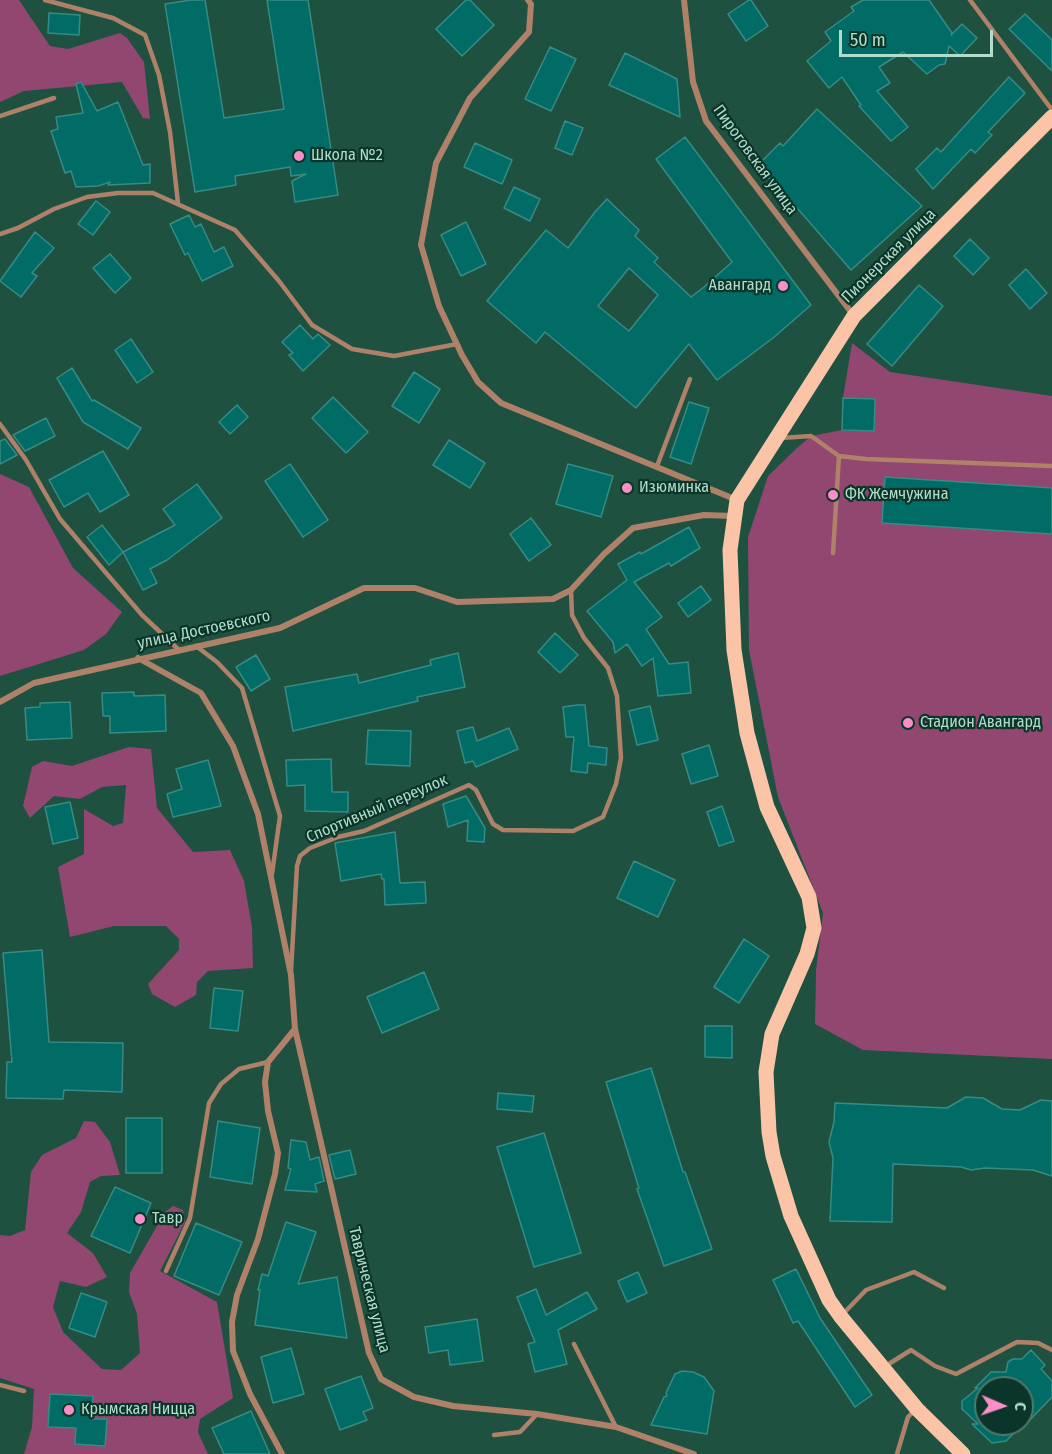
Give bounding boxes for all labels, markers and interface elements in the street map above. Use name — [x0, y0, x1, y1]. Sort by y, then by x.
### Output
scale bar — [842, 18, 996, 56]
text: 50 m — [850, 29, 886, 51]
street label: Пироговская улица — [709, 101, 801, 219]
place label: Школа №2 — [311, 146, 383, 166]
marker: Школа №2 — [292, 149, 306, 163]
street label: Пионерская улица — [838, 205, 940, 307]
place label: Авангард — [708, 276, 771, 296]
marker: Авангард — [776, 279, 790, 293]
place label: Изюминка — [639, 478, 709, 498]
marker: Изюминка — [620, 481, 634, 495]
place label: ФК Жемчужина — [845, 485, 948, 505]
marker: ФК Жемчужина — [826, 488, 840, 502]
street label: улица Достоевского — [136, 607, 272, 653]
place label: Стадион Авангард — [920, 713, 1041, 733]
marker: Стадион Авангард — [901, 716, 915, 730]
street label: Спортивный переулок — [304, 771, 450, 847]
place label: Тавр — [152, 1209, 183, 1229]
marker: Тавр — [133, 1212, 147, 1226]
street label: Таврическая улица — [344, 1225, 394, 1355]
north arrow — [974, 1376, 1034, 1436]
place label: Крымская Ницца — [81, 1400, 195, 1420]
text: С — [1011, 1402, 1030, 1411]
marker: Крымская Ницца — [62, 1403, 76, 1417]

